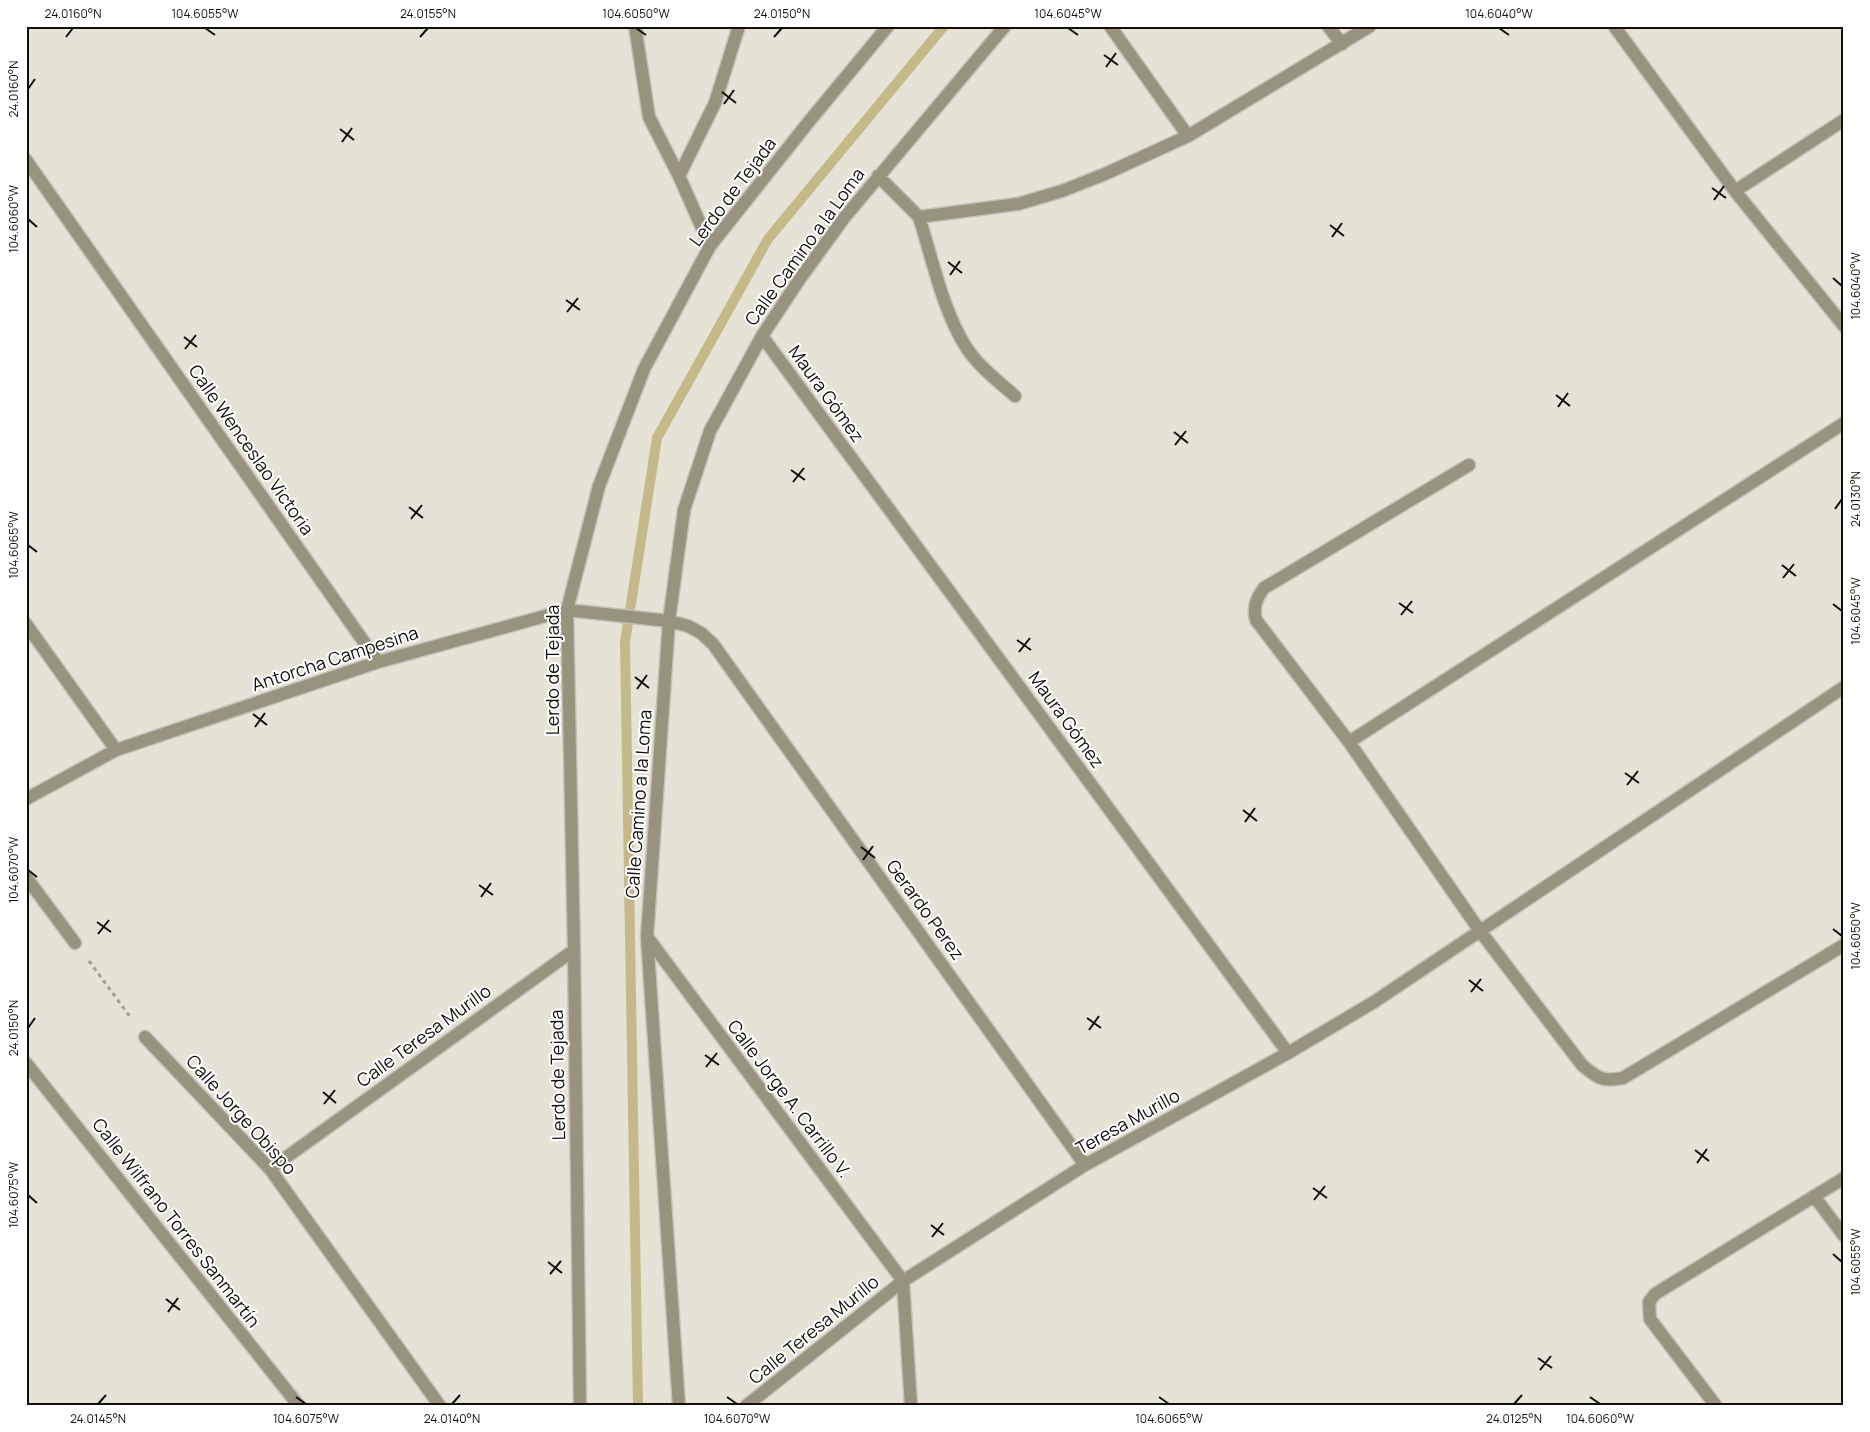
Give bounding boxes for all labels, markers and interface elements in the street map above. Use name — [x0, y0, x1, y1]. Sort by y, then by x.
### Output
text: 24.0160°N — [45, 5, 101, 22]
text: 104.6055°W — [171, 5, 239, 22]
text: 24.0155°N — [400, 5, 456, 22]
text: 104.6050°W — [602, 5, 671, 22]
text: 24.0150°N — [754, 5, 810, 22]
text: 104.6045°W — [1034, 5, 1102, 22]
text: 104.6040°W — [1465, 5, 1534, 22]
text: 24.0160°N — [5, 61, 22, 117]
street label: Lerdo de Tejada — [683, 132, 781, 251]
street label: Calle Camino a la Loma — [739, 163, 869, 330]
text: 104.6060°W — [5, 184, 22, 253]
text: 104.6040°W — [1847, 251, 1864, 320]
street label: Maura Gómez — [784, 340, 870, 447]
street label: Calle Wenceslao Victoria — [184, 359, 320, 539]
text: 24.0130°N — [1847, 471, 1864, 527]
text: 104.6065°W — [5, 510, 22, 579]
text: 104.6045°W — [1847, 577, 1864, 645]
street label: Lerdo de Tejada — [540, 605, 564, 735]
street label: Antorcha Campesina — [248, 620, 421, 696]
street label: Maura Gómez — [1024, 666, 1110, 773]
street label: Calle Camino a la Loma — [619, 709, 657, 899]
text: 104.6070°W — [5, 836, 22, 903]
street label: Gerardo Perez — [881, 855, 970, 964]
text: 104.6050°W — [1847, 901, 1864, 970]
street label: Calle Teresa Murillo — [351, 978, 495, 1092]
text: 24.0150°N — [5, 1000, 22, 1056]
street label: Lerdo de Tejada — [544, 1009, 570, 1141]
street label: Calle Jorge A. Carrillo V. — [722, 1015, 857, 1182]
street label: Calle Jorge Obispo — [181, 1049, 302, 1180]
street label: Teresa Murillo — [1071, 1083, 1184, 1160]
street label: Calle Wilfrano Torres Sanmartín — [87, 1113, 266, 1332]
text: 104.6075°W — [5, 1161, 22, 1228]
text: 104.6055°W — [1847, 1228, 1864, 1296]
street label: Calle Teresa Murillo — [743, 1269, 883, 1389]
text: 24.0145°N — [70, 1410, 126, 1427]
text: 104.6075°W — [273, 1410, 340, 1427]
text: 24.0140°N — [424, 1410, 480, 1427]
text: 104.6070°W — [704, 1410, 771, 1427]
text: 104.6065°W — [1135, 1410, 1204, 1427]
text: 24.0125°N — [1486, 1410, 1542, 1427]
text: 104.6060°W — [1566, 1410, 1635, 1427]

